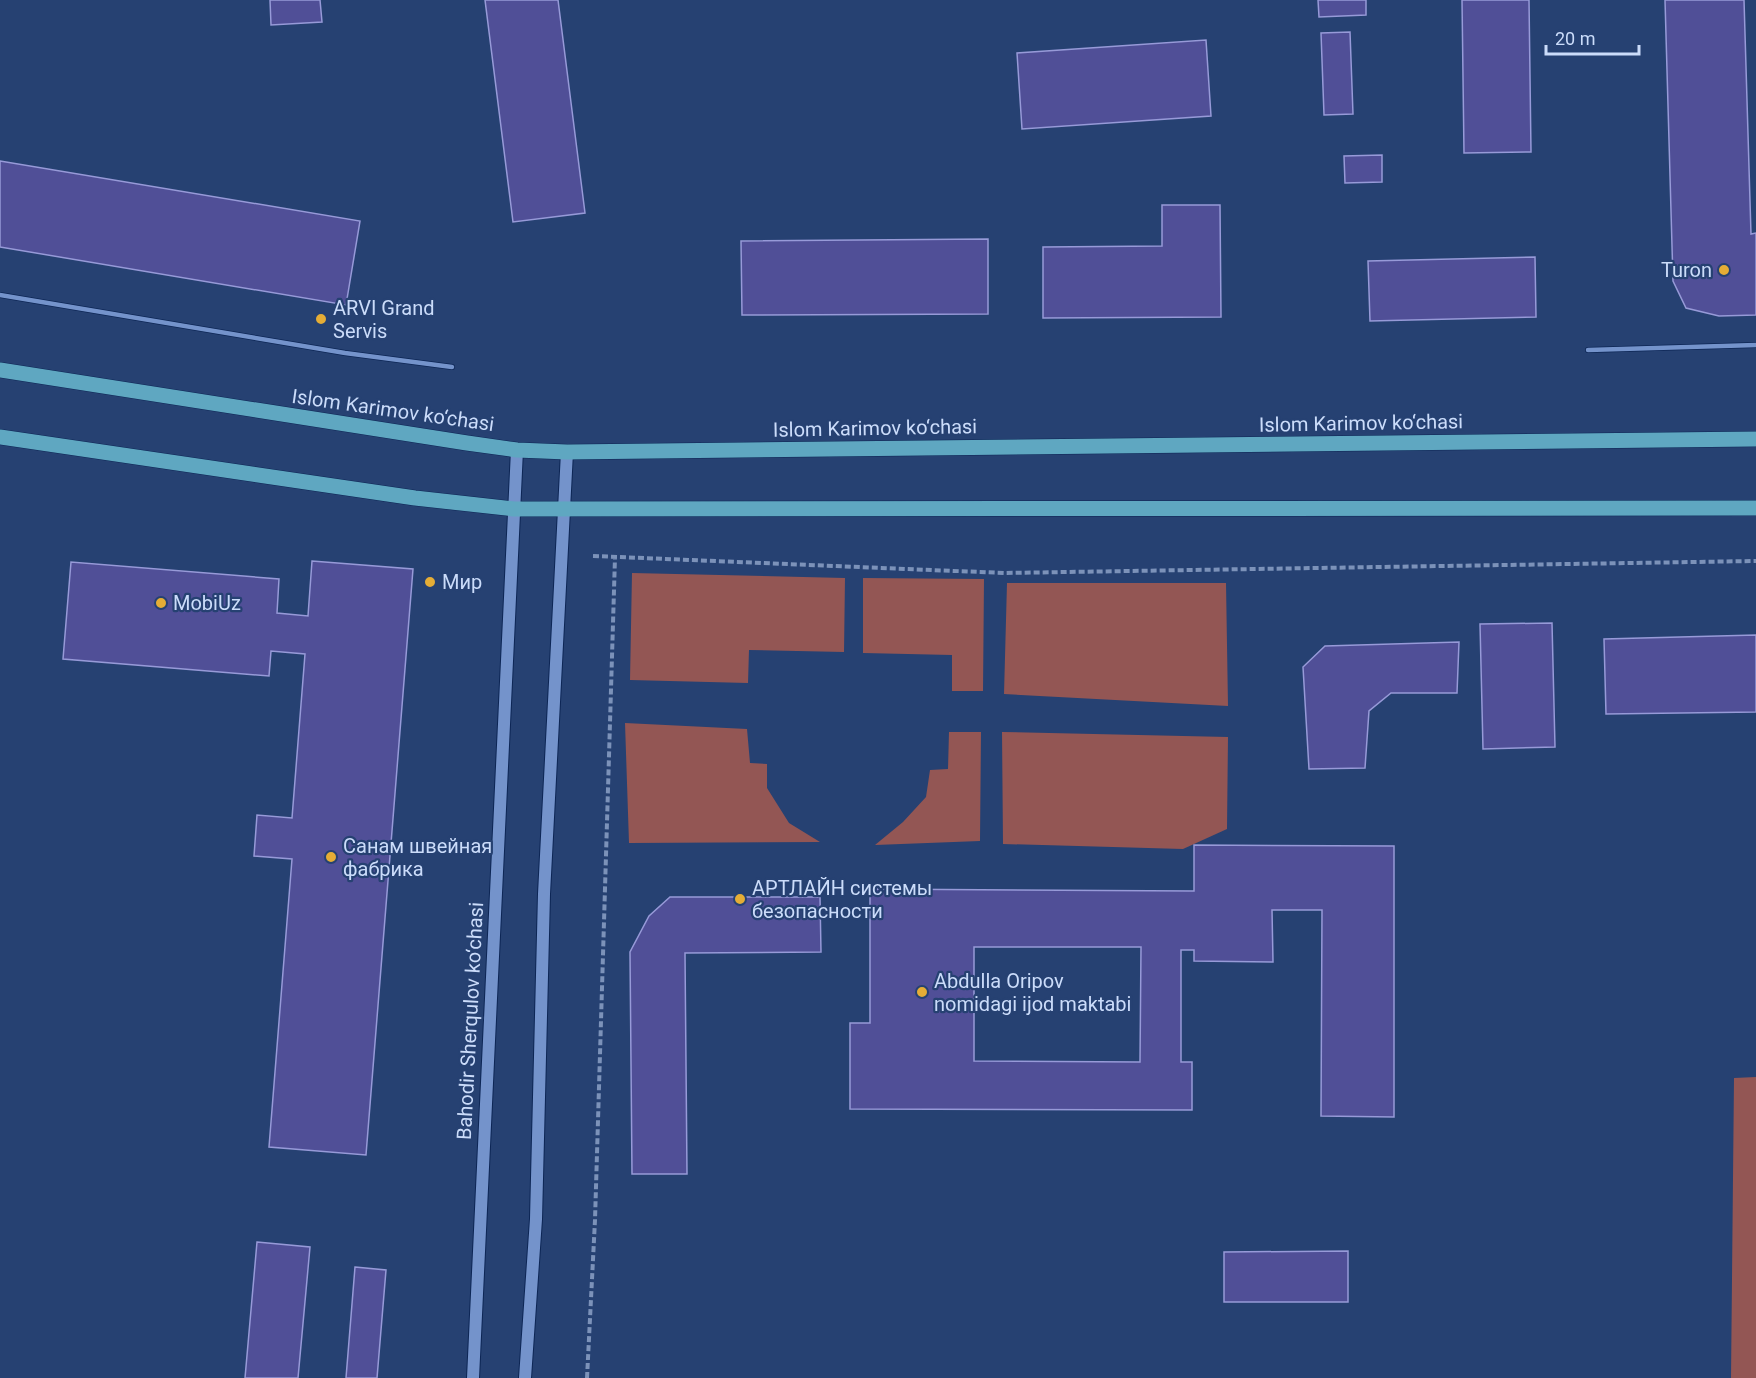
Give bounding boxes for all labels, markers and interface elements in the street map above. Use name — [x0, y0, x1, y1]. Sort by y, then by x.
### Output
scale bar — [1546, 18, 1639, 56]
text: 20 m — [1555, 28, 1595, 49]
place label: Turon — [1661, 258, 1712, 282]
marker: Turon — [1717, 263, 1731, 277]
place label: ARVI Grand Servis — [333, 296, 435, 343]
marker: ARVI Grand Servis — [314, 312, 328, 326]
street label: Islom Karimov ko‘chasi — [290, 384, 496, 436]
street label: Islom Karimov ko‘chasi — [1259, 409, 1463, 437]
street label: Islom Karimov ko‘chasi — [773, 414, 977, 442]
place label: Мир — [442, 570, 482, 594]
marker: Мир — [423, 575, 437, 589]
place label: MobiUz — [173, 591, 241, 615]
marker: MobiUz — [154, 596, 168, 610]
place label: Санам швейная фабрика — [343, 834, 492, 881]
marker: Санам швейная фабрика — [324, 850, 338, 864]
place label: АРТЛАЙН системы безопасности — [752, 876, 932, 923]
marker: АРТЛАЙН системы безопасности — [733, 892, 747, 906]
street label: Bahodir Sherqulov ko‘chasi — [452, 901, 488, 1141]
place label: Abdulla Oripov nomidagi ijod maktabi — [934, 969, 1131, 1016]
marker: Abdulla Oripov nomidagi ijod maktabi — [915, 985, 929, 999]

